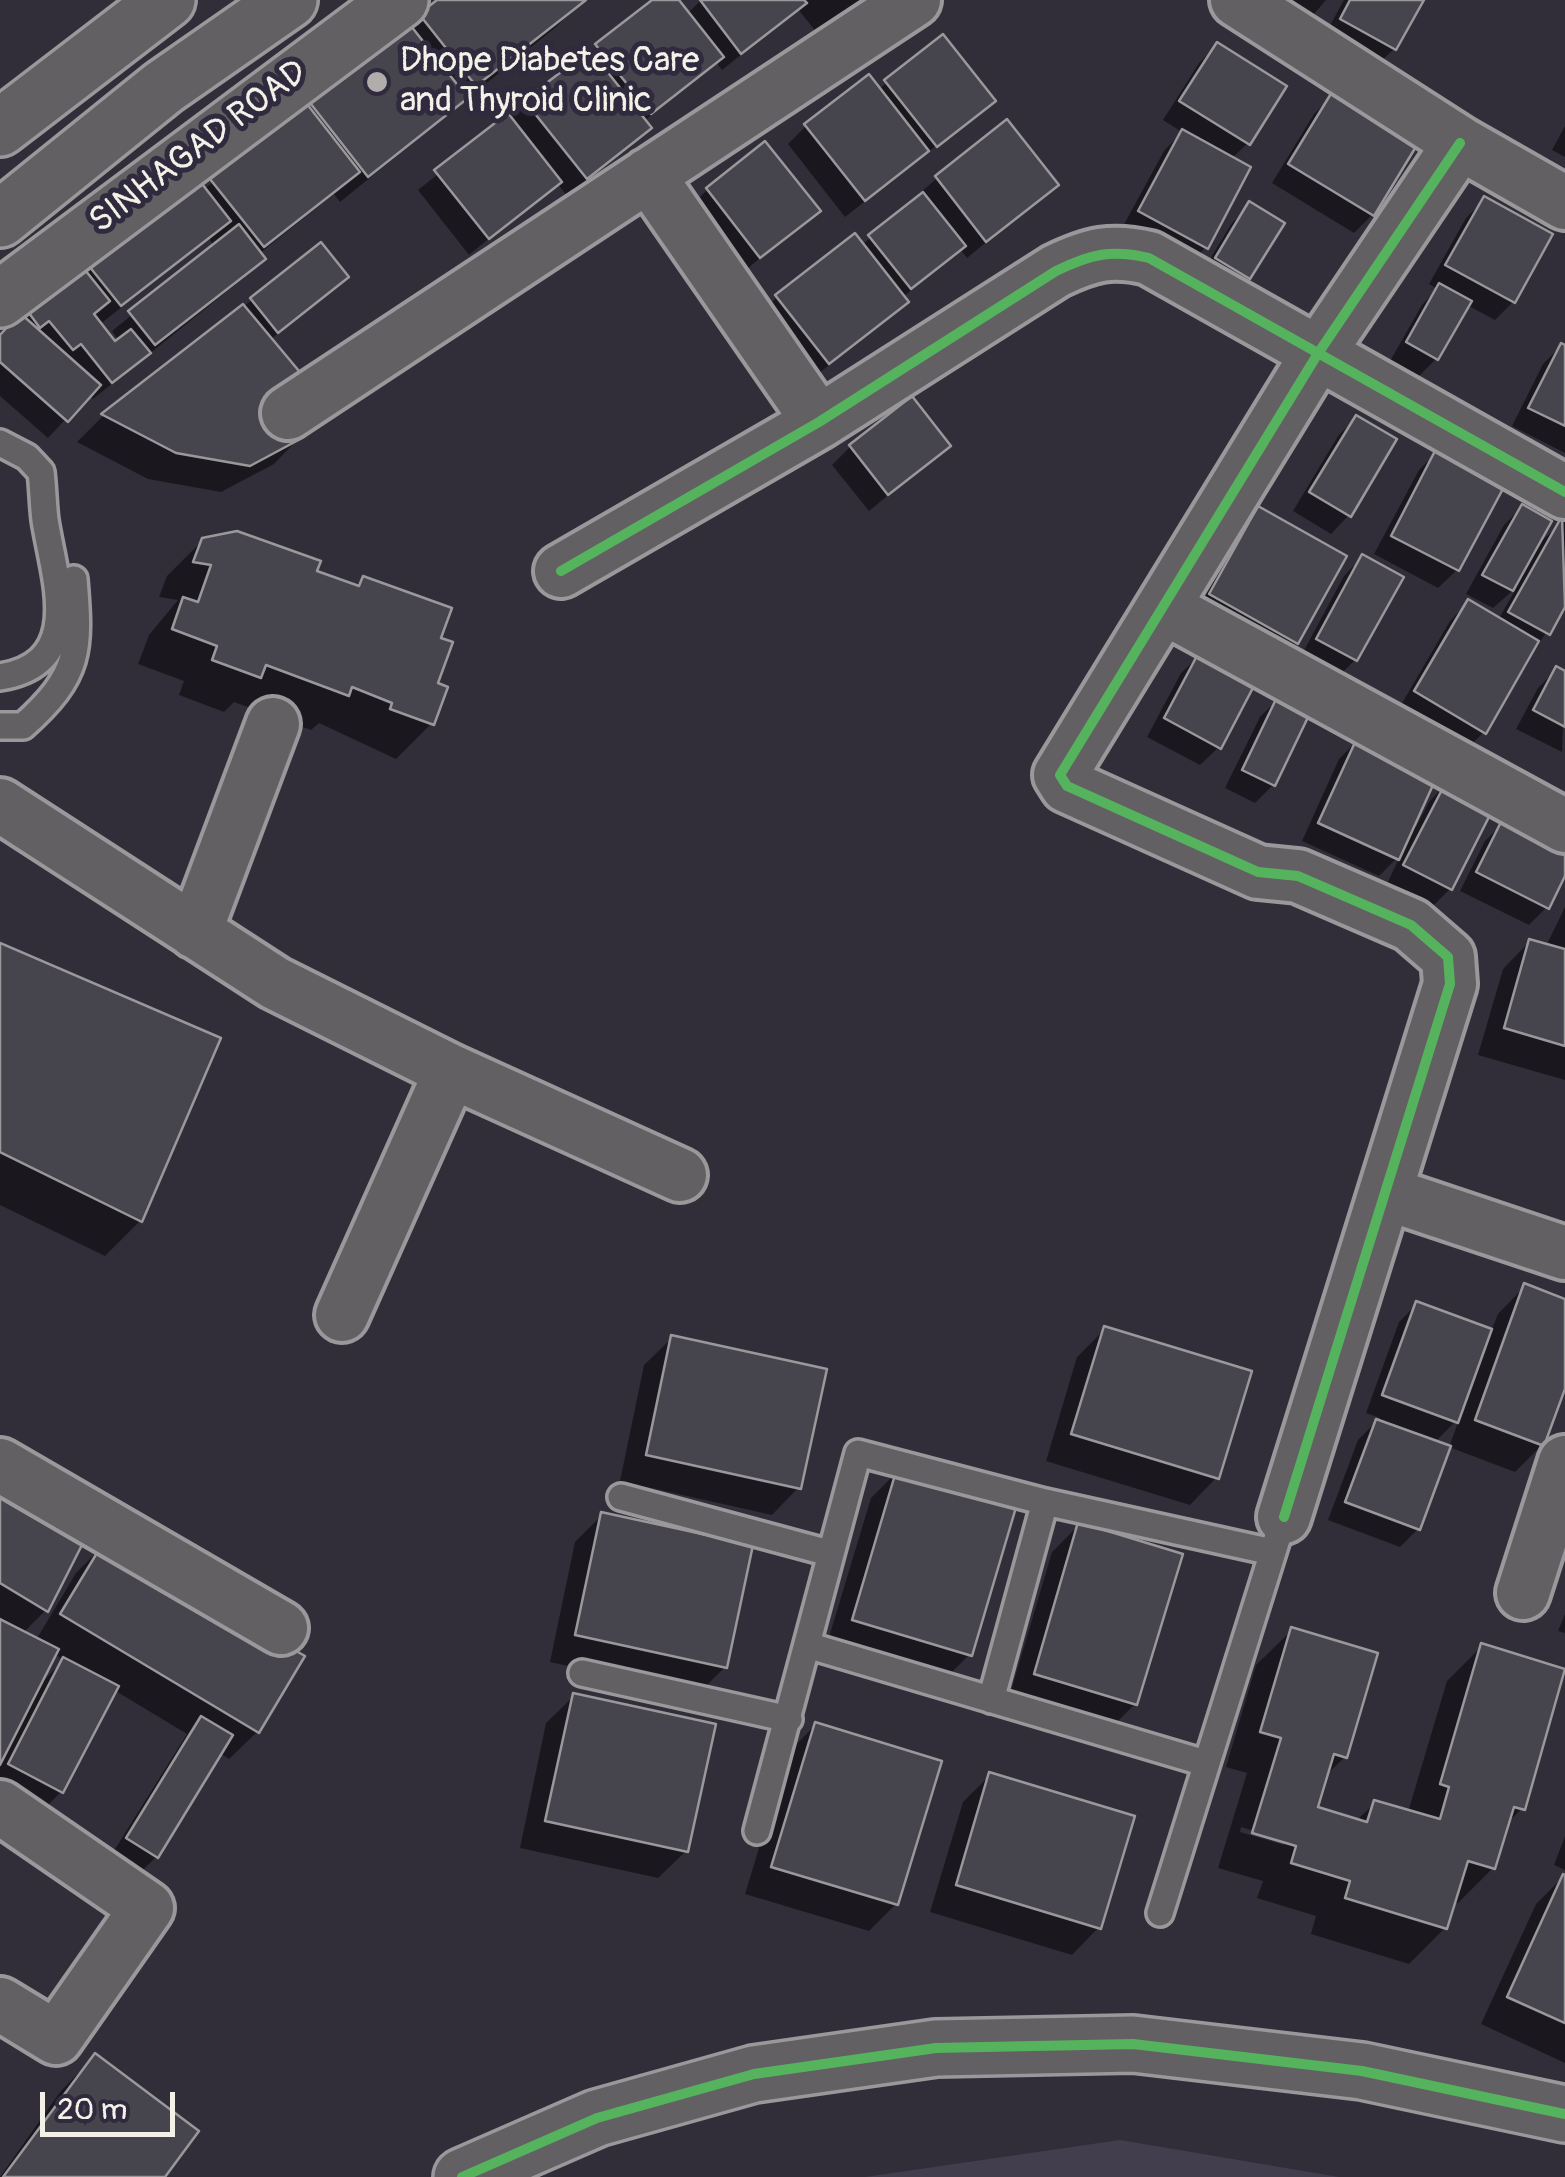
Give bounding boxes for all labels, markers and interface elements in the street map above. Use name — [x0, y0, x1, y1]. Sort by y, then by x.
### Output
place label: Dhope Diabetes Care and Thyroid Clinic — [400, 41, 699, 123]
street label: SINHAGAD ROAD — [82, 53, 316, 243]
marker: Dhope Diabetes Care and Thyroid Clinic — [364, 69, 390, 95]
scale bar — [45, 2072, 180, 2134]
text: 20 m — [57, 2091, 127, 2128]

